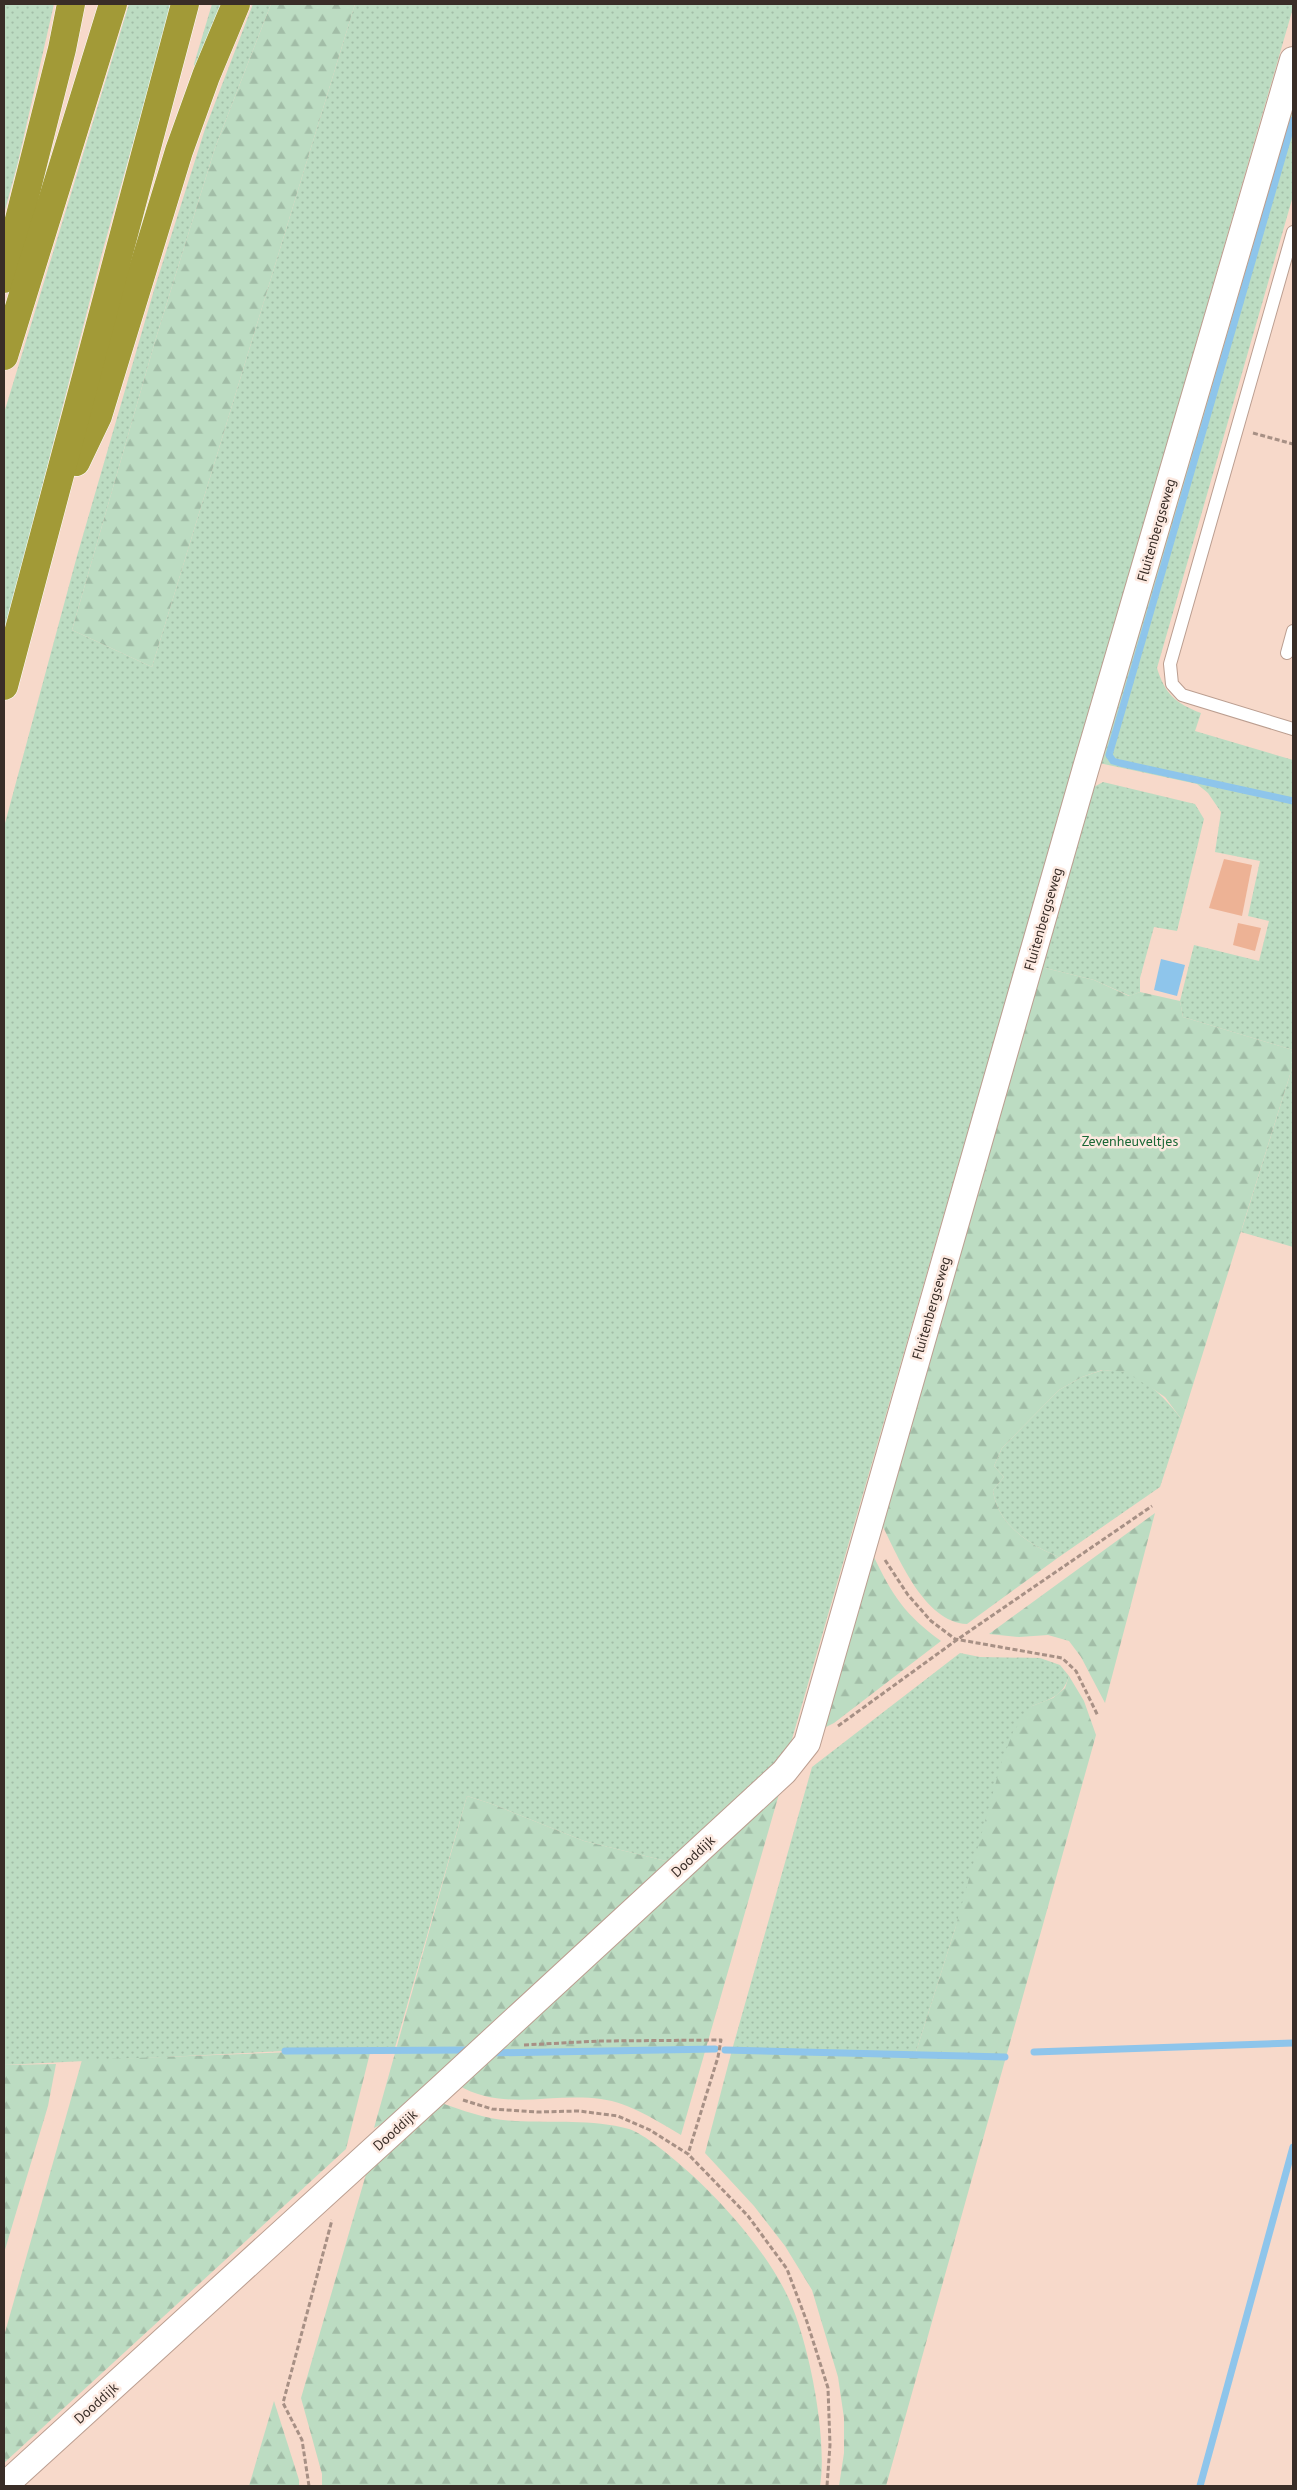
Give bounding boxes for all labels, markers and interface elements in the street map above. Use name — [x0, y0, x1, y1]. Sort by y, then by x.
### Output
street label: Fluitenbergseweg — [1133, 476, 1179, 584]
street label: Fluitenbergseweg — [1020, 865, 1066, 973]
park label: Zevenheuveltjes — [1082, 1132, 1178, 1150]
street label: Fluitenbergseweg — [908, 1254, 954, 1362]
street label: Dooddijk — [667, 1831, 719, 1881]
street label: Dooddijk — [369, 2105, 421, 2155]
street label: Dooddijk — [70, 2378, 122, 2428]

